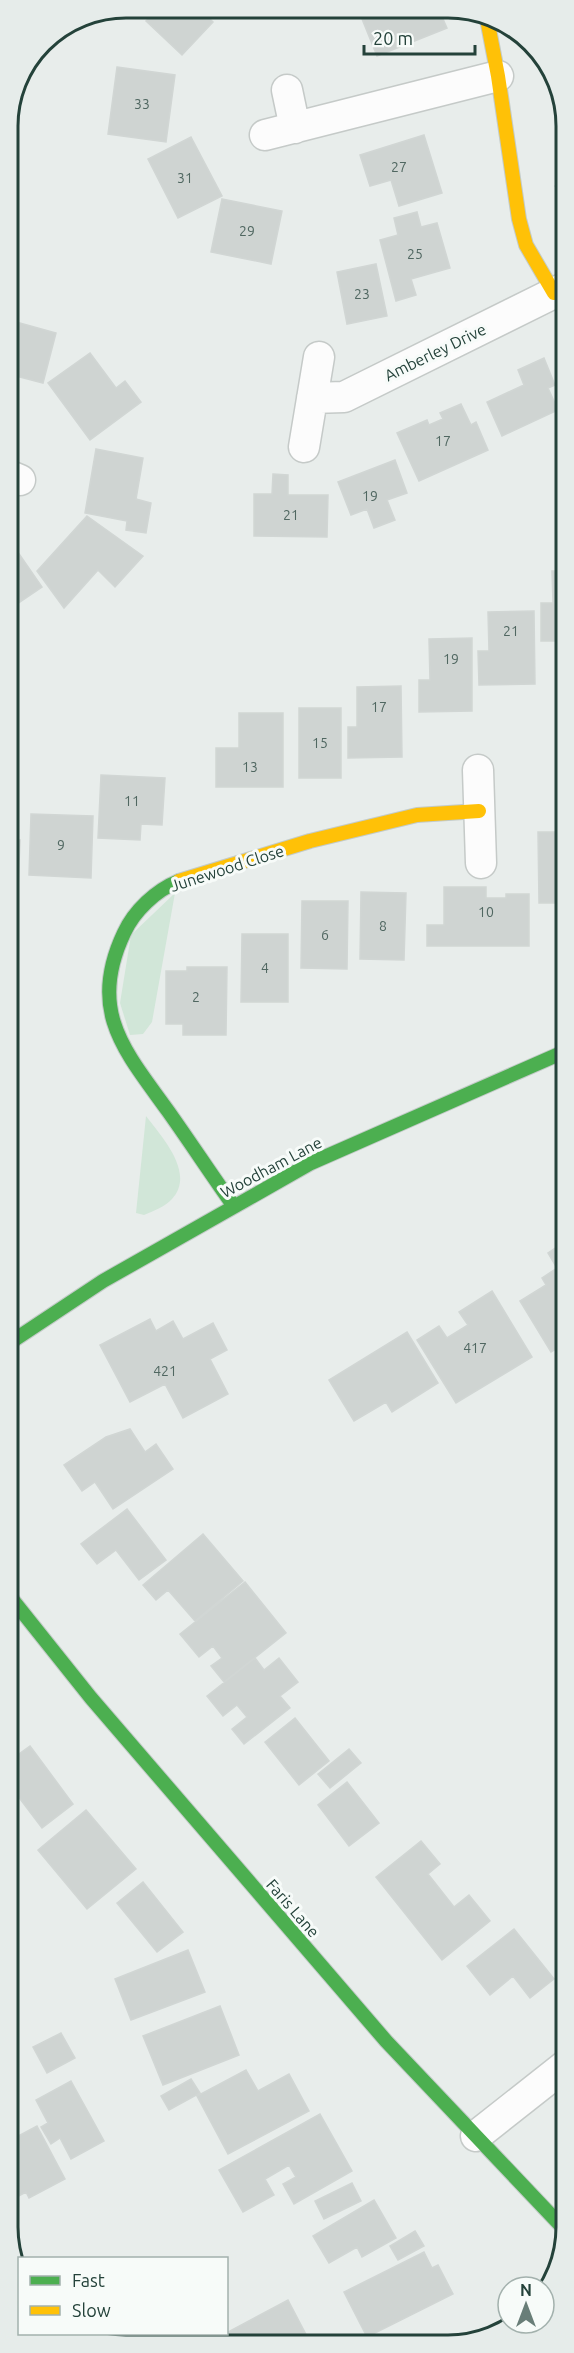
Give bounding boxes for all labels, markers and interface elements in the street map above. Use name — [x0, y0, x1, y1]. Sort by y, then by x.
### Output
scale bar — [364, 18, 475, 56]
text: 20 m — [373, 28, 413, 48]
house number: 33 — [134, 96, 150, 112]
house number: 27 — [391, 159, 407, 175]
house number: 31 — [177, 170, 193, 186]
house number: 29 — [239, 223, 255, 239]
house number: 25 — [407, 246, 423, 262]
house number: 23 — [354, 286, 370, 302]
street label: Amberley Drive — [381, 320, 489, 384]
house number: 17 — [435, 433, 451, 449]
house number: 19 — [362, 488, 378, 504]
house number: 21 — [283, 507, 299, 523]
house number: 21 — [503, 623, 519, 639]
house number: 19 — [443, 651, 459, 667]
house number: 17 — [371, 699, 387, 715]
house number: 15 — [312, 735, 328, 751]
house number: 13 — [242, 759, 258, 775]
house number: 11 — [124, 793, 140, 809]
house number: 9 — [57, 837, 65, 853]
street label: Junewood Close — [168, 841, 286, 895]
house number: 10 — [478, 904, 494, 920]
house number: 8 — [379, 918, 387, 934]
house number: 6 — [321, 927, 329, 943]
house number: 4 — [261, 960, 269, 976]
house number: 2 — [192, 989, 200, 1005]
street label: Woodham Lane — [217, 1133, 325, 1201]
house number: 417 — [463, 1340, 487, 1356]
house number: 421 — [153, 1363, 177, 1379]
street label: Faris Lane — [263, 1875, 323, 1941]
legend — [18, 2257, 228, 2335]
text: Fast — [72, 2270, 105, 2290]
north arrow — [496, 2275, 556, 2335]
text: N — [520, 2281, 532, 2299]
text: Slow — [72, 2300, 111, 2320]

